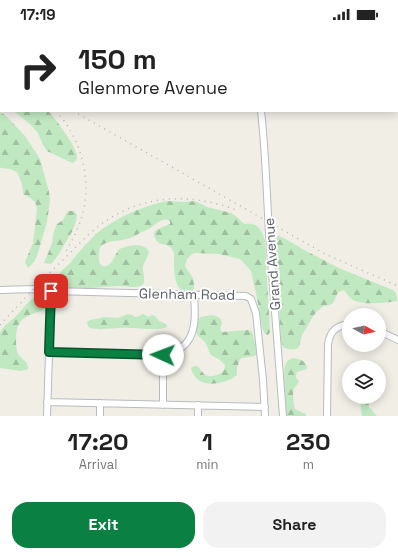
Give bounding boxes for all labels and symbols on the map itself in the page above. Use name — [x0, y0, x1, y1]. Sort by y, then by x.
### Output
street label: Grand Avenue — [260, 217, 284, 311]
pin — [34, 274, 68, 308]
street label: Glenham Road — [139, 284, 235, 304]
north arrow — [342, 308, 386, 352]
position arrow — [142, 334, 184, 376]

